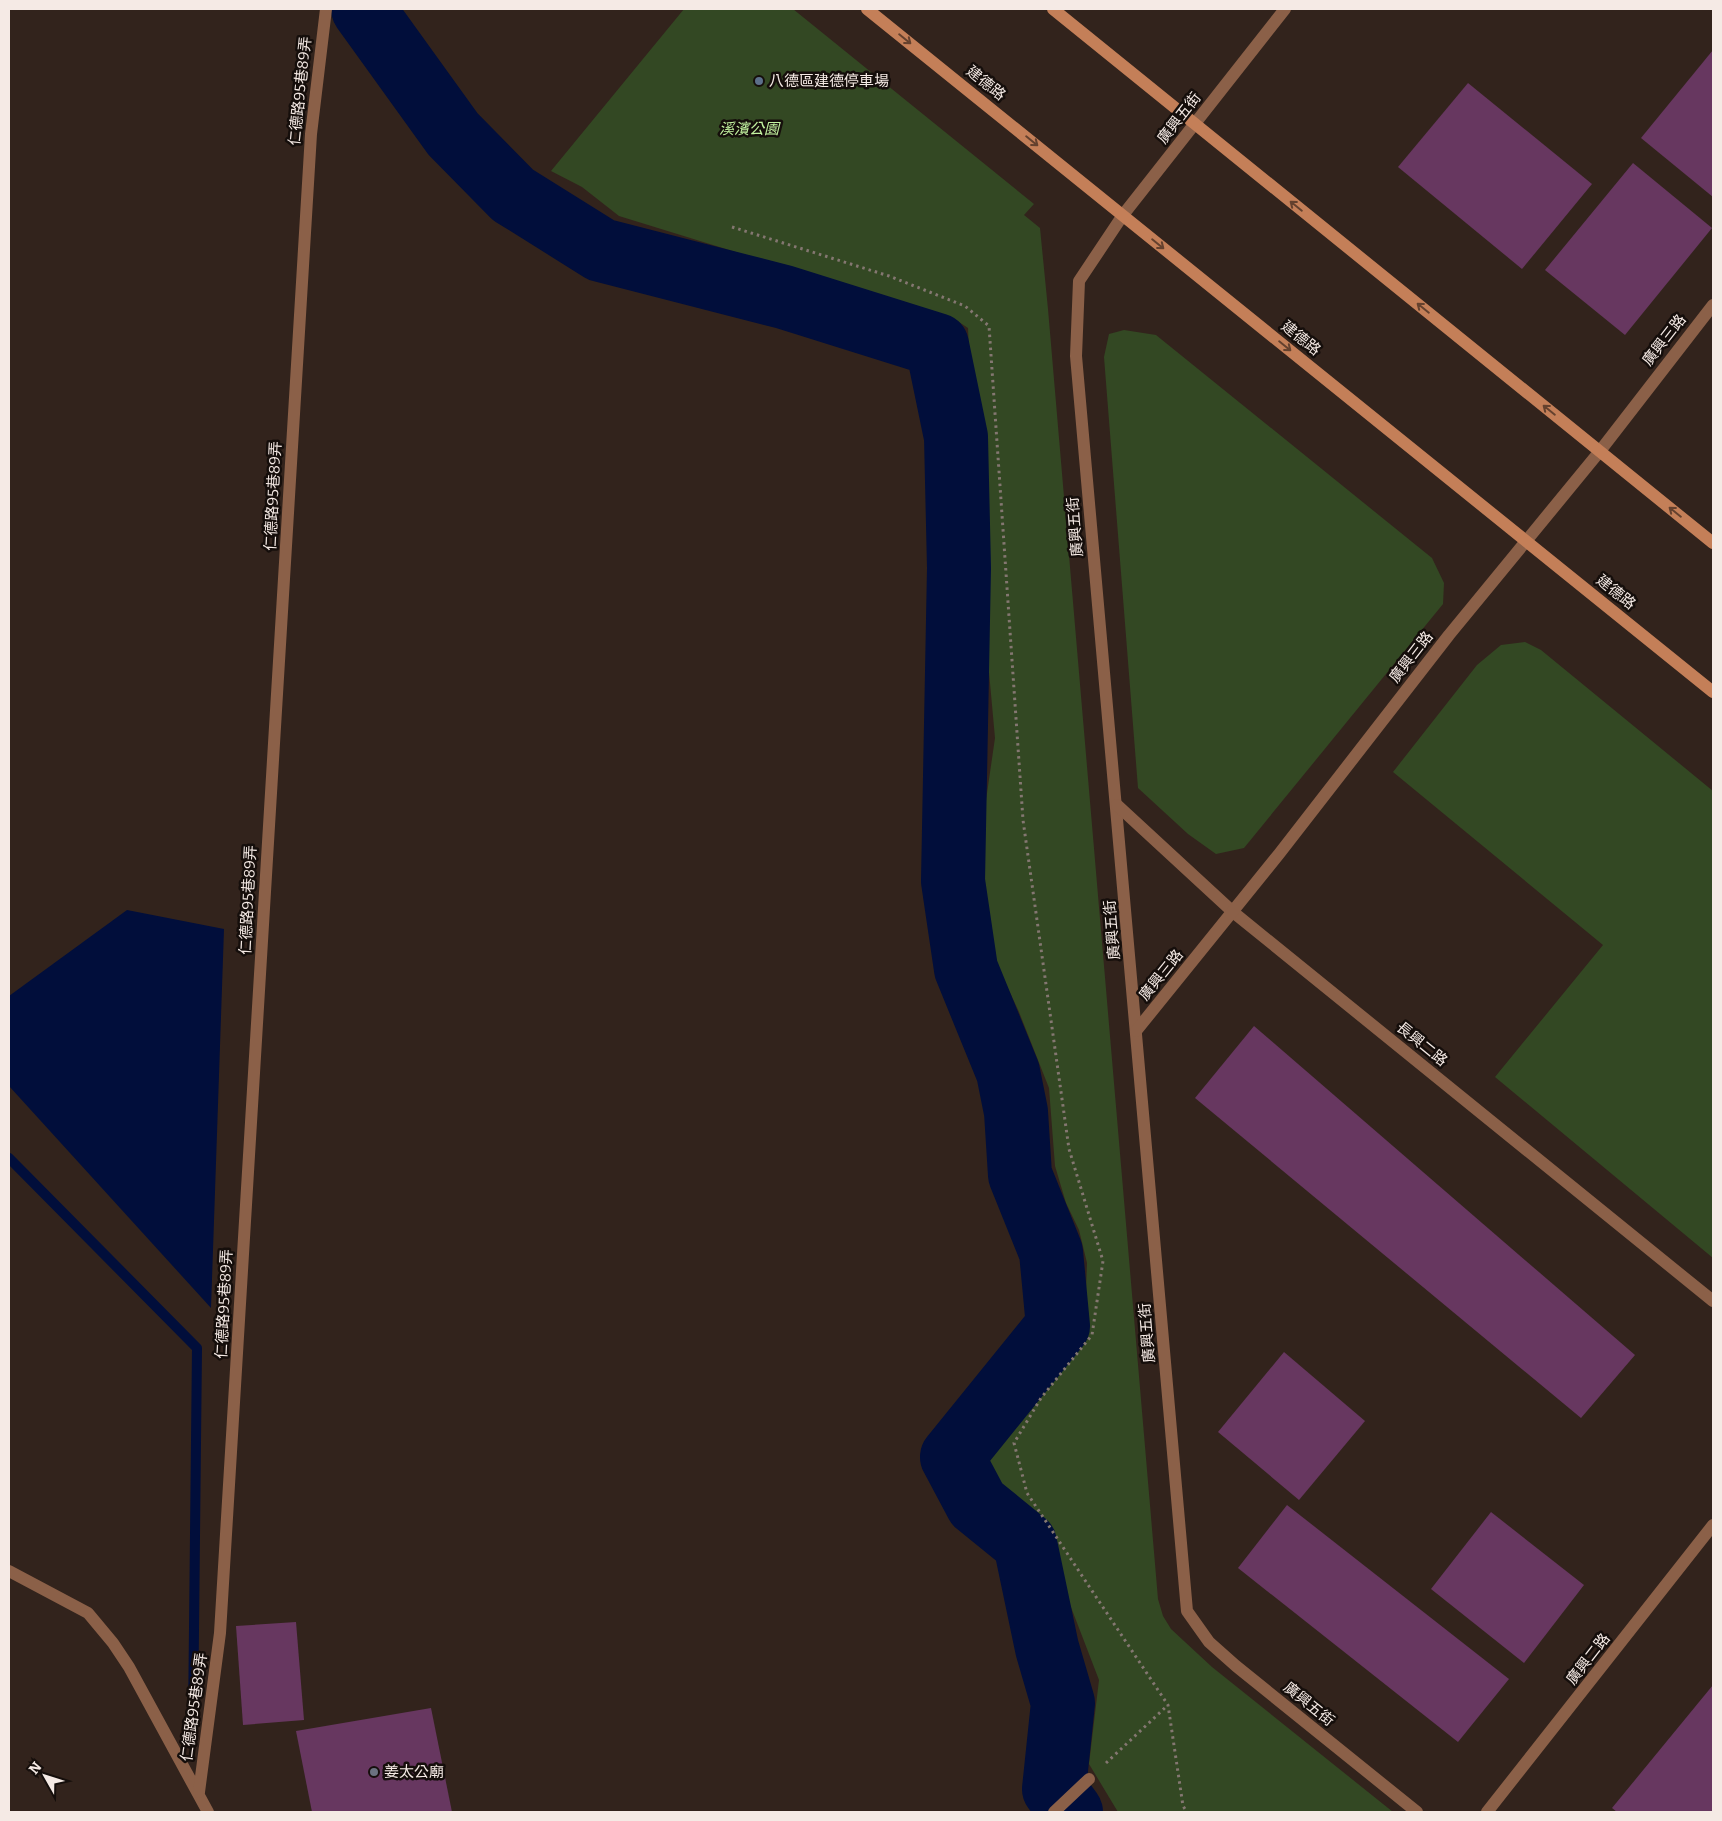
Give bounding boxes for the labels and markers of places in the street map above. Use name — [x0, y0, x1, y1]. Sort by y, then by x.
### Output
place label: 八德區建德停車場 — [769, 72, 889, 90]
marker: 八德區建德停車場 — [753, 75, 765, 87]
place label: 姜太公廟 — [384, 1763, 444, 1781]
marker: 姜太公廟 — [368, 1766, 380, 1778]

